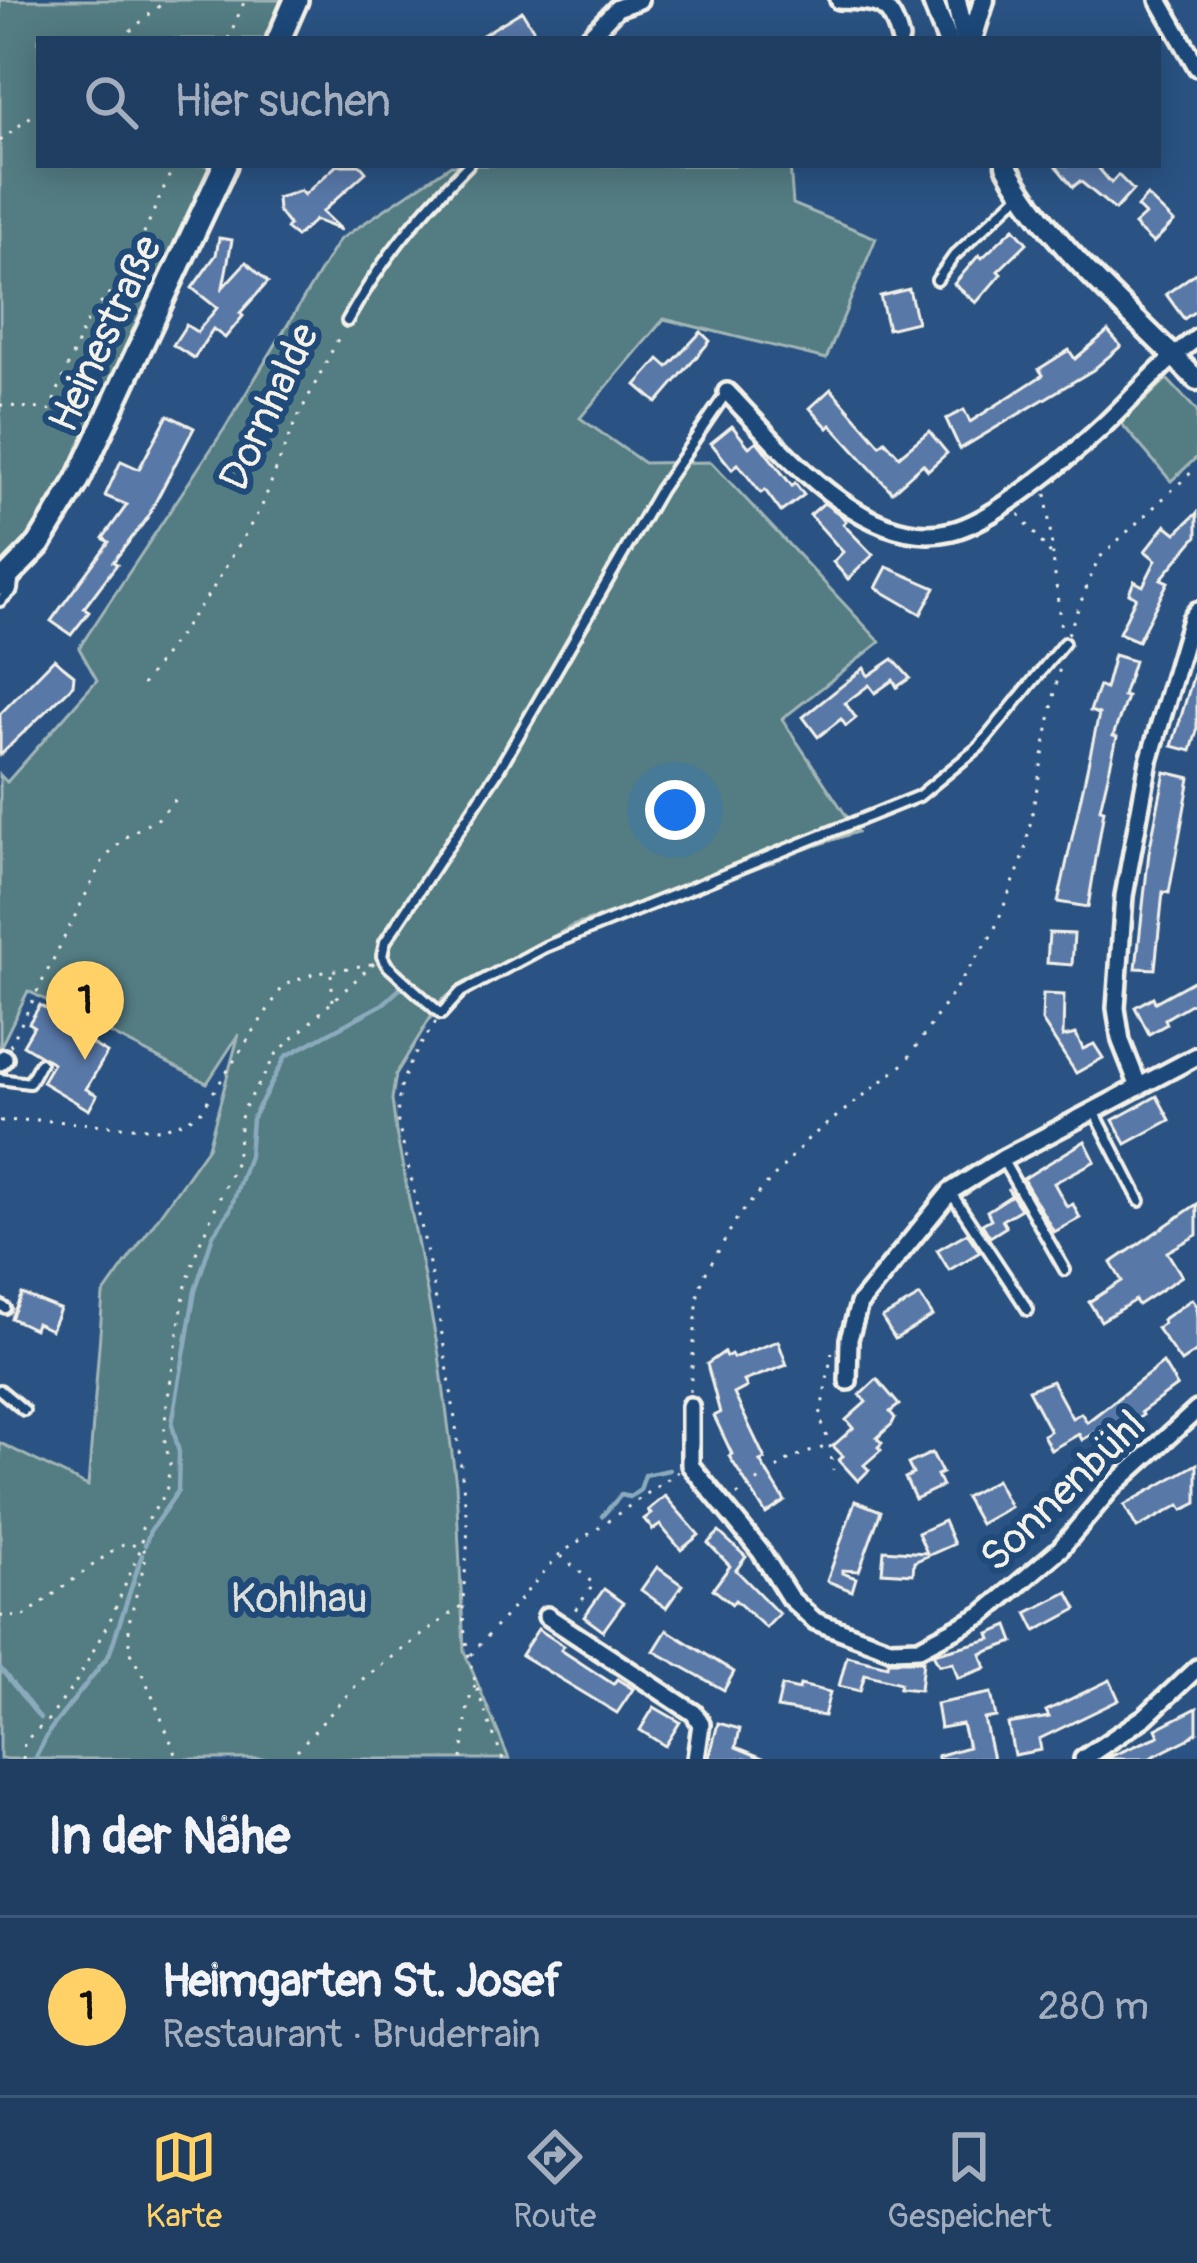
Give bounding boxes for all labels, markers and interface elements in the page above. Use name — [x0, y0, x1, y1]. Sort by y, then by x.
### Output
search box — [36, 36, 1161, 168]
icon: search — [78, 69, 144, 135]
text: Hier suchen — [174, 74, 391, 130]
street label: Heinestraße — [38, 227, 174, 440]
street label: Dornhalde — [209, 315, 331, 499]
your location — [645, 780, 705, 840]
pin: 1 — [46, 961, 124, 1060]
street label: Sonnenbühl — [970, 1400, 1157, 1583]
park label: Kohlhau — [230, 1573, 368, 1625]
text: In der Nähe — [48, 1805, 290, 1869]
text: Heimgarten St. Josef — [162, 1954, 562, 2010]
text: 1 — [79, 1982, 95, 2031]
text: 280 m — [1038, 1982, 1149, 2031]
text: Restaurant · Bruderrain — [162, 2010, 541, 2059]
tab: Karte — [146, 2124, 222, 2237]
tab: Route — [513, 2124, 596, 2237]
tab: Gespeichert — [887, 2124, 1051, 2237]

